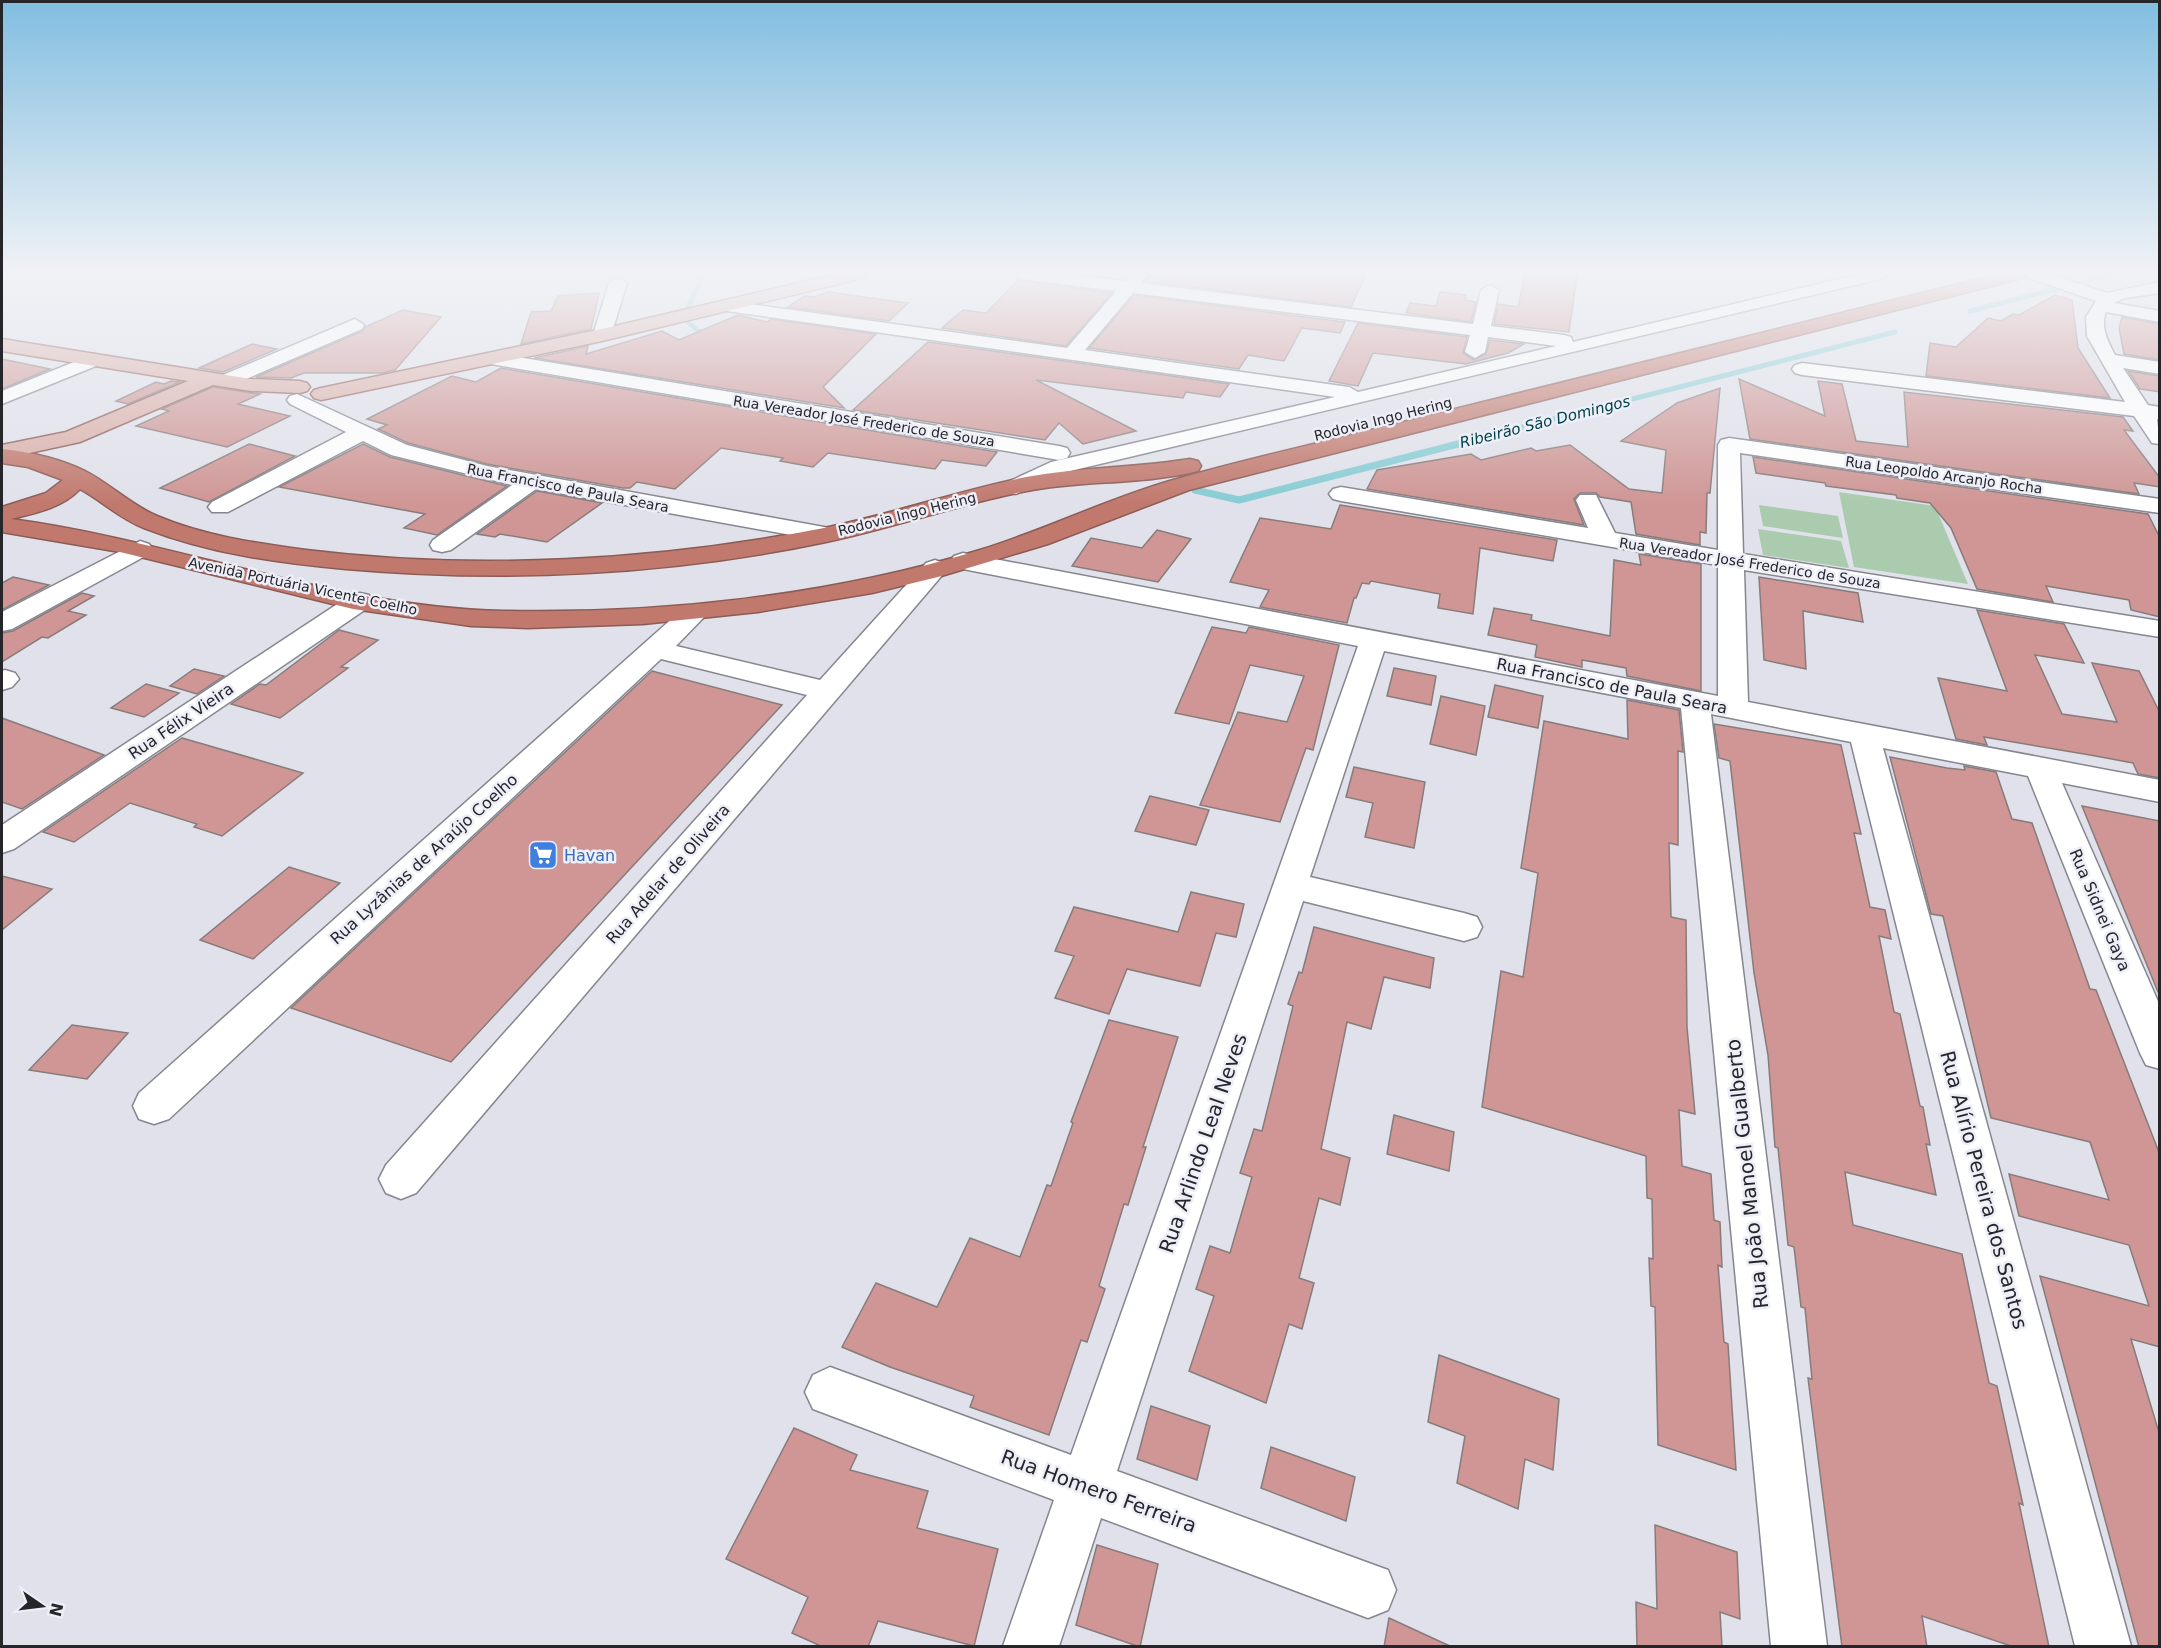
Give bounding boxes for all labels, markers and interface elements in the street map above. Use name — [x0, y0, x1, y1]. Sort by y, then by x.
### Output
street label: Rua Vereador José Frederico de Souza — [732, 392, 996, 450]
water label: Ribeirão São Domingos — [1458, 392, 1632, 452]
street label: Rodovia Ingo Hering — [1312, 394, 1454, 444]
street label: Rua Leopoldo Arcanjo Rocha — [1844, 453, 2044, 497]
street label: Rua Francisco de Paula Seara — [466, 461, 670, 515]
street label: Rodovia Ingo Hering — [836, 489, 978, 539]
street label: Rua Vereador José Frederico de Souza — [1618, 534, 1882, 592]
street label: Avenida Portuária Vicente Coelho — [187, 554, 419, 618]
street label: Rua Francisco de Paula Seara — [1495, 654, 1729, 718]
street label: Rua Félix Vieira — [125, 679, 237, 763]
street label: Rua Lyzânias de Araújo Coelho — [326, 770, 522, 948]
street label: Rua Adelar de Oliveira — [602, 800, 734, 948]
supermarket icon: Havan — [527, 839, 559, 871]
place label: Havan — [564, 846, 615, 865]
street label: Rua Sidnei Gaya — [2066, 846, 2134, 974]
street label: Rua Arlindo Leal Neves — [1154, 1030, 1252, 1256]
street label: Rua João Manoel Gualberto — [1721, 1038, 1773, 1310]
street label: Rua Alírio Pereira dos Santos — [1935, 1048, 2033, 1332]
street label: Rua Homero Ferreira — [998, 1444, 1200, 1538]
north arrow — [12, 1576, 72, 1636]
text: N — [45, 1601, 67, 1618]

